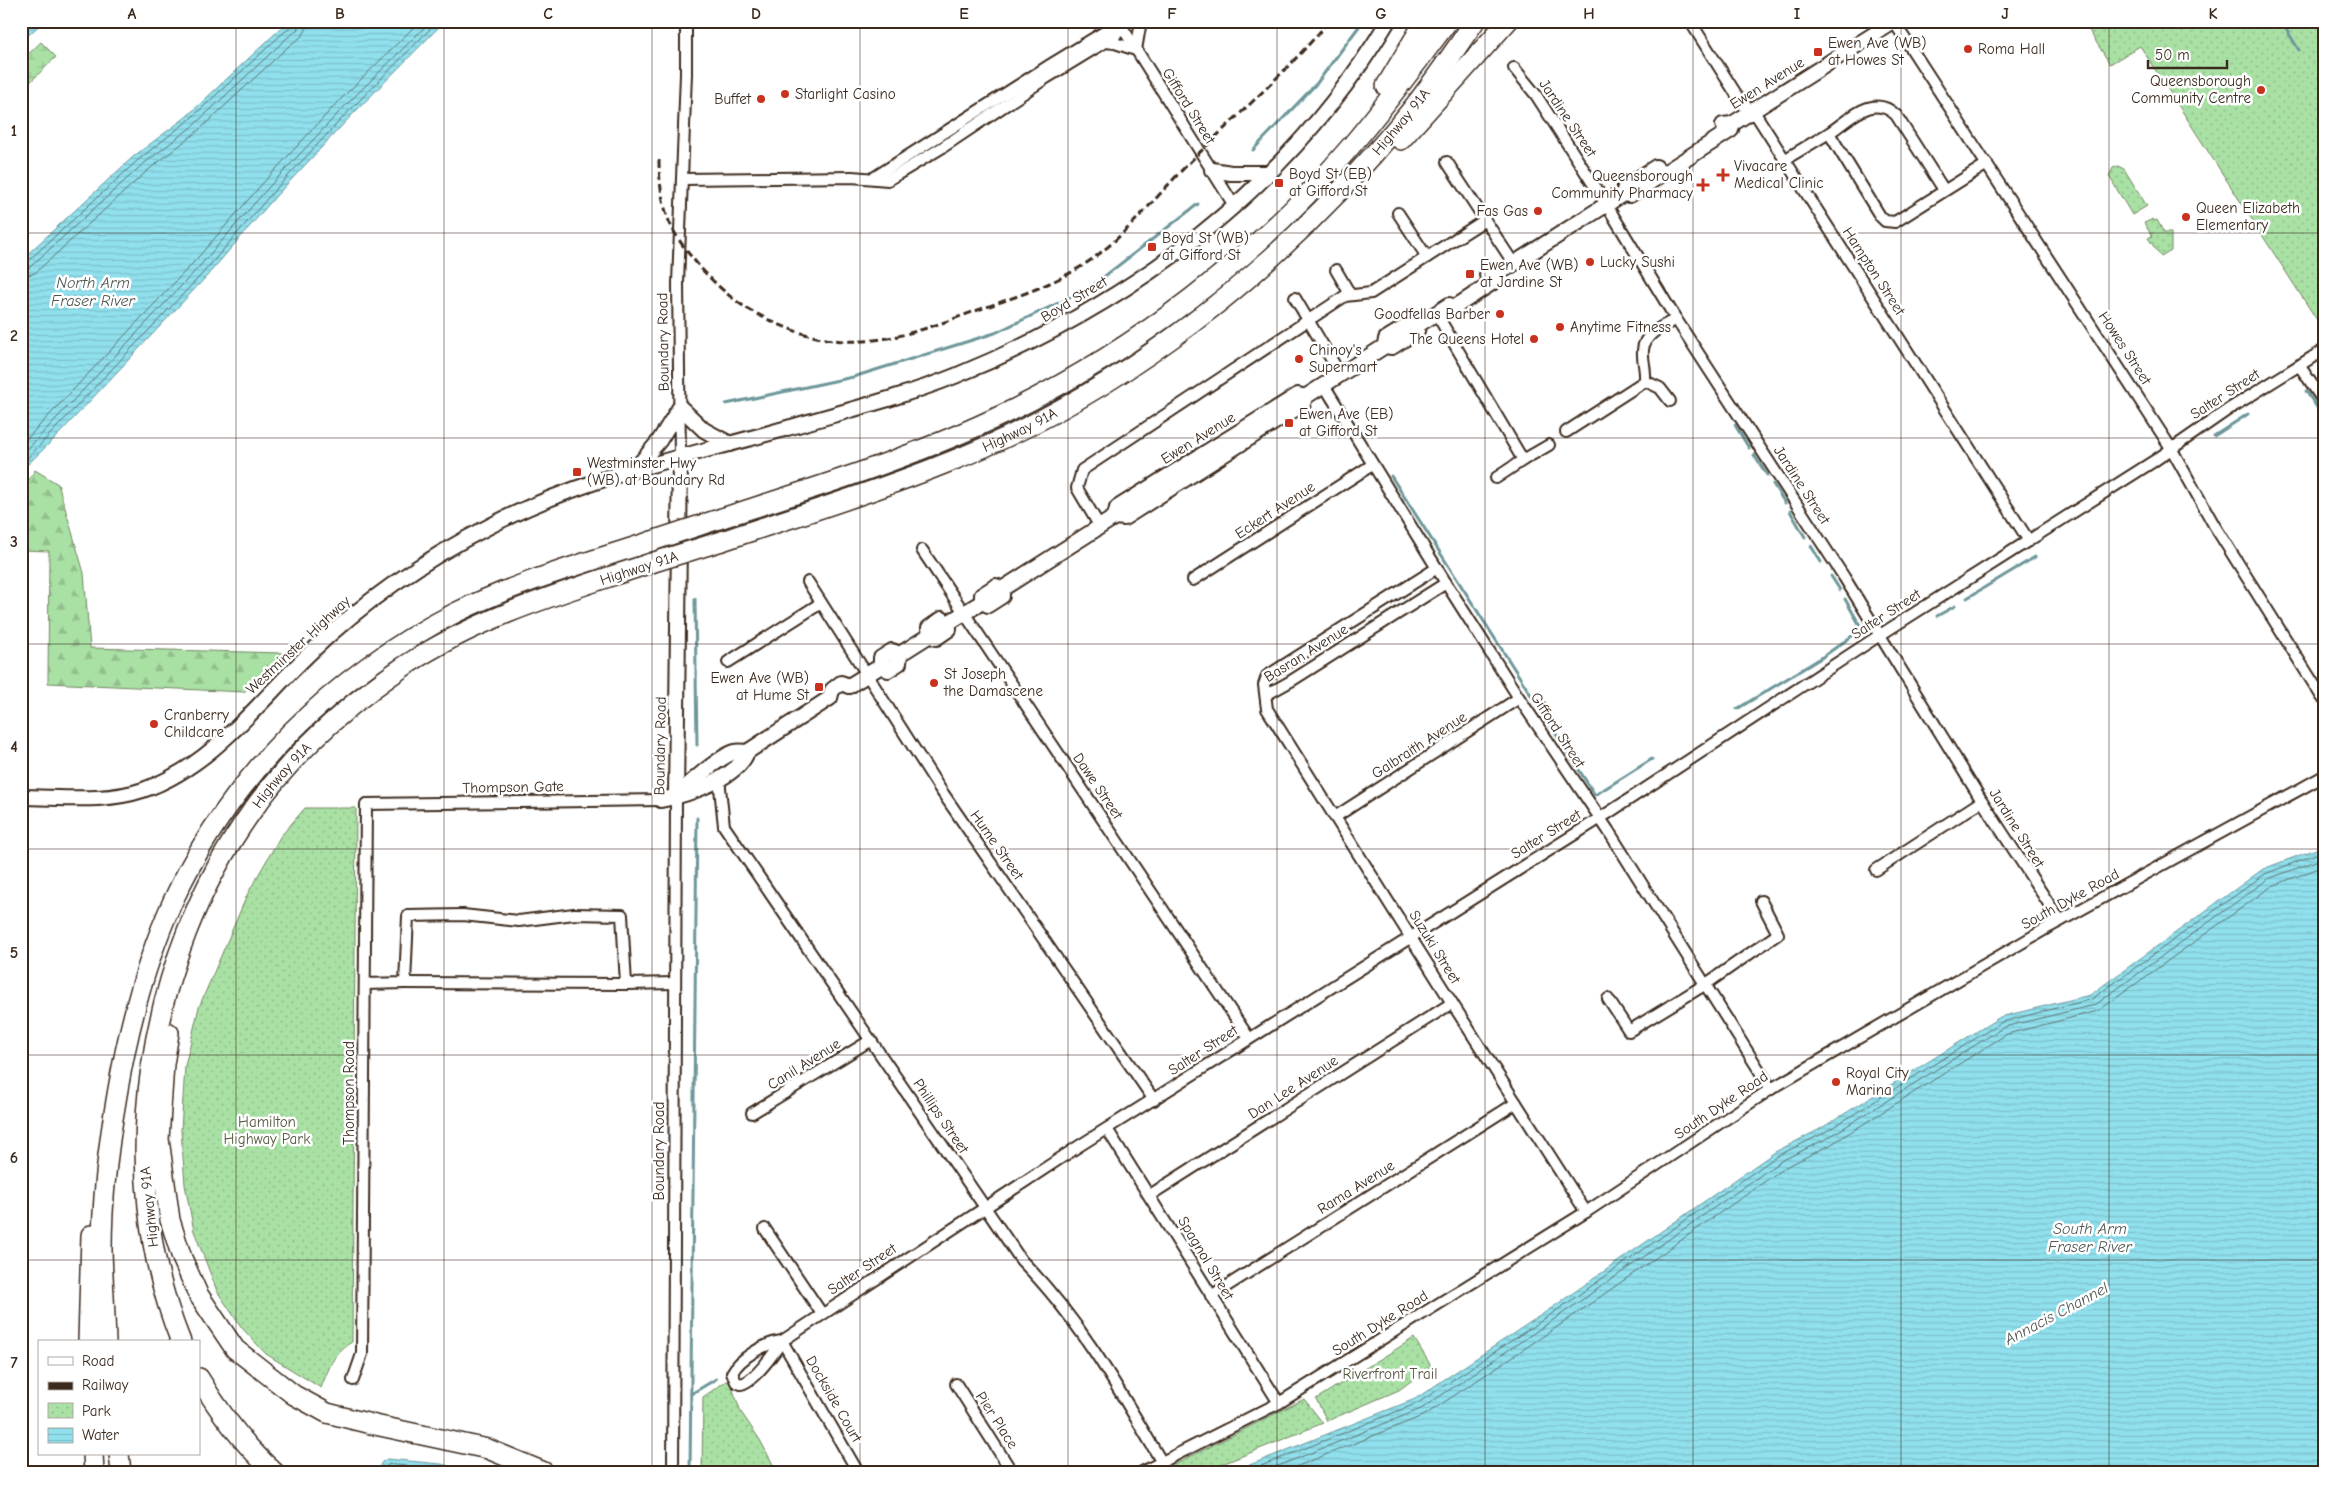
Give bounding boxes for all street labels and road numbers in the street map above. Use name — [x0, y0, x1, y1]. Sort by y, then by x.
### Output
street label: Ewen Avenue — [1727, 53, 1808, 113]
street label: Gifford Street — [1159, 65, 1220, 148]
street label: Jardine Street — [1535, 76, 1601, 161]
street label: Highway 91A — [1368, 85, 1434, 159]
street label: Hampton Street — [1839, 224, 1910, 319]
street label: Boyd Street — [1038, 272, 1111, 326]
street label: Boundary Road — [653, 292, 673, 392]
street label: Howes Street — [2095, 308, 2156, 389]
street label: Salter Street — [2187, 364, 2264, 423]
street label: Highway 91A — [980, 404, 1060, 456]
street label: Ewen Avenue — [1158, 408, 1239, 468]
street label: Jardine Street — [1770, 442, 1834, 528]
street label: Eckert Avenue — [1232, 477, 1319, 543]
street label: Highway 91A — [598, 547, 681, 589]
street label: Salter Street — [1848, 584, 1925, 643]
street label: Westminster Highway — [242, 592, 354, 698]
street label: Basran Avenue — [1261, 620, 1352, 686]
street label: Gifford Street — [1527, 689, 1589, 772]
street label: Boundary Road — [650, 696, 670, 796]
street label: Galbraith Avenue — [1368, 707, 1470, 782]
street label: Highway 91A — [248, 738, 315, 812]
street label: Dawe Street — [1069, 749, 1127, 823]
street label: Thompson Gate — [462, 777, 564, 797]
street label: Jardine Street — [1986, 785, 2049, 871]
street label: Salter Street — [1508, 805, 1585, 863]
street label: Hume Street — [966, 807, 1028, 884]
street label: South Dyke Road — [2018, 865, 2122, 933]
street label: Suzuki Street — [1405, 907, 1465, 988]
street label: Salter Street — [1165, 1020, 1242, 1079]
street label: Canil Avenue — [764, 1034, 844, 1094]
street label: Thompson Road — [340, 1041, 358, 1145]
street label: Dan Lee Avenue — [1245, 1051, 1342, 1123]
street label: South Dyke Road — [1671, 1067, 1771, 1143]
street label: Phillips Street — [909, 1075, 973, 1157]
street label: Boundary Road — [650, 1102, 668, 1200]
street label: Rama Avenue — [1314, 1156, 1398, 1218]
street label: Highway 91A — [136, 1165, 162, 1248]
street label: Spagnol Street — [1174, 1213, 1238, 1304]
street label: Salter Street — [824, 1239, 900, 1299]
street label: South Dyke Road — [1329, 1286, 1431, 1360]
street label: Dockside Court — [802, 1352, 866, 1446]
street label: Pier Place — [972, 1388, 1022, 1452]

